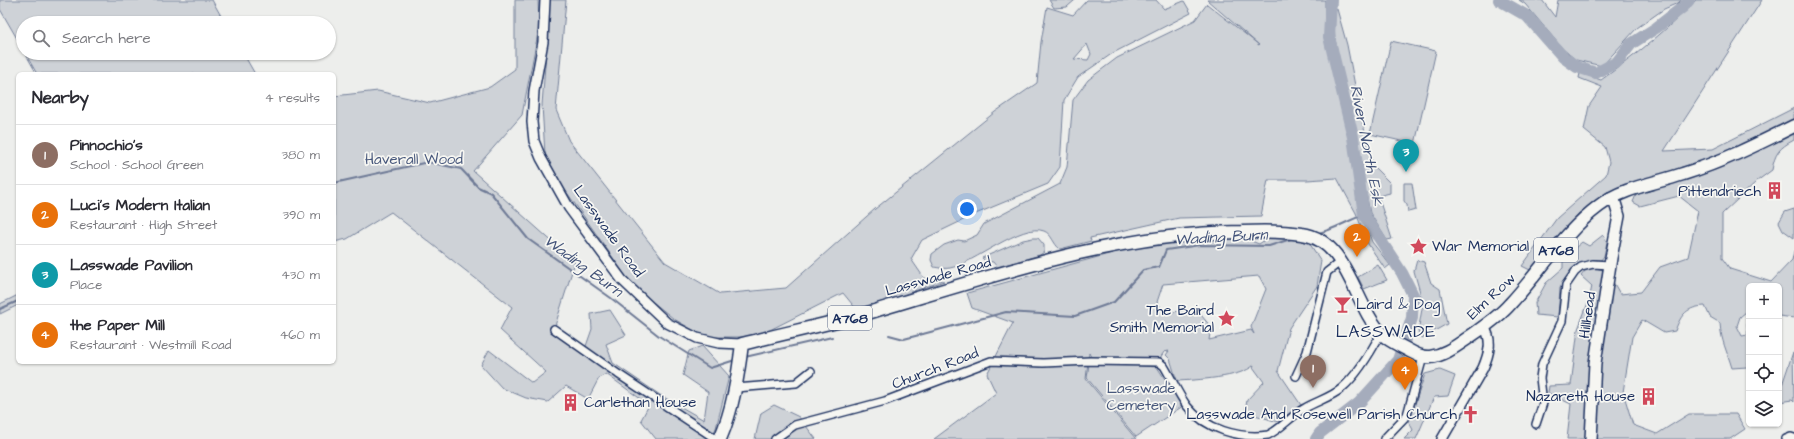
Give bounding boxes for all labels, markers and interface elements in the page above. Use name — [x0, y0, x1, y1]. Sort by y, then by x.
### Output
search box — [16, 16, 336, 60]
icon: search — [30, 27, 52, 49]
text: Search here — [62, 28, 151, 49]
water label: River North Esk — [1345, 83, 1390, 208]
text: Nearby — [32, 86, 89, 110]
text: 4 results — [265, 89, 320, 107]
text: Pinnochio's — [70, 135, 143, 156]
pin: 3 — [1393, 139, 1419, 172]
text: 1 — [44, 146, 46, 164]
text: 380 m — [281, 146, 320, 164]
park label: Haverall Wood — [365, 149, 463, 170]
text: School · School Green — [70, 156, 204, 174]
street label: Lasswade Road — [568, 181, 649, 282]
place label: Pittendriech — [1678, 181, 1762, 202]
building icon: Pittendriech — [1764, 181, 1784, 201]
text: Luci’s Modern Italian — [70, 195, 210, 216]
your location — [957, 199, 977, 219]
text: 2 — [41, 206, 49, 224]
text: 390 m — [282, 206, 320, 224]
text: Restaurant · High Street — [70, 216, 217, 234]
water label: Wading Burn — [1174, 223, 1270, 251]
pin: 2 — [1344, 224, 1370, 257]
water label: Wading Burn — [539, 230, 629, 304]
place icon: War Memorial — [1409, 236, 1429, 256]
place label: War Memorial — [1432, 236, 1529, 257]
road number: A768 — [1534, 238, 1578, 262]
street label: Lasswade Road — [883, 251, 994, 302]
text: Lasswade Pavilion — [70, 255, 192, 276]
text: 3 — [42, 266, 48, 284]
text: 430 m — [281, 266, 320, 284]
street label: Elm Row — [1462, 268, 1521, 325]
text: Place — [70, 276, 102, 294]
map controls — [1746, 283, 1782, 427]
button: + — [1746, 283, 1782, 319]
street label: Hillhead — [1574, 290, 1601, 340]
bar icon: Laird & Dog — [1333, 294, 1353, 314]
place label: Laird & Dog — [1356, 294, 1440, 316]
place label: The Baird Smith Memorial — [1110, 300, 1214, 338]
road number: A768 — [828, 306, 872, 330]
place icon: The Baird Smith Memorial — [1217, 309, 1237, 329]
text: the Paper Mill — [70, 315, 165, 336]
button: − — [1746, 319, 1782, 355]
district label: LASSWADE — [1336, 320, 1436, 344]
text: 4 — [41, 326, 49, 344]
text: 460 m — [279, 326, 320, 344]
text: Restaurant · Westmill Road — [70, 336, 231, 354]
street label: Church Road — [889, 342, 982, 395]
pin: 1 — [1300, 355, 1326, 388]
button: locate — [1746, 355, 1782, 391]
pin: 4 — [1392, 357, 1418, 390]
park label: Lasswade Cemetery — [1106, 378, 1176, 417]
place label: Nazareth House — [1526, 386, 1635, 407]
building icon: Nazareth House — [1638, 386, 1658, 406]
button: layers — [1746, 391, 1782, 427]
building icon: Carlethan House — [561, 392, 581, 412]
place label: Carlethan House — [584, 392, 696, 413]
place label: Lasswade And Rosewell Parish Church — [1186, 404, 1458, 425]
church icon: Lasswade And Rosewell Parish Church — [1460, 404, 1480, 424]

